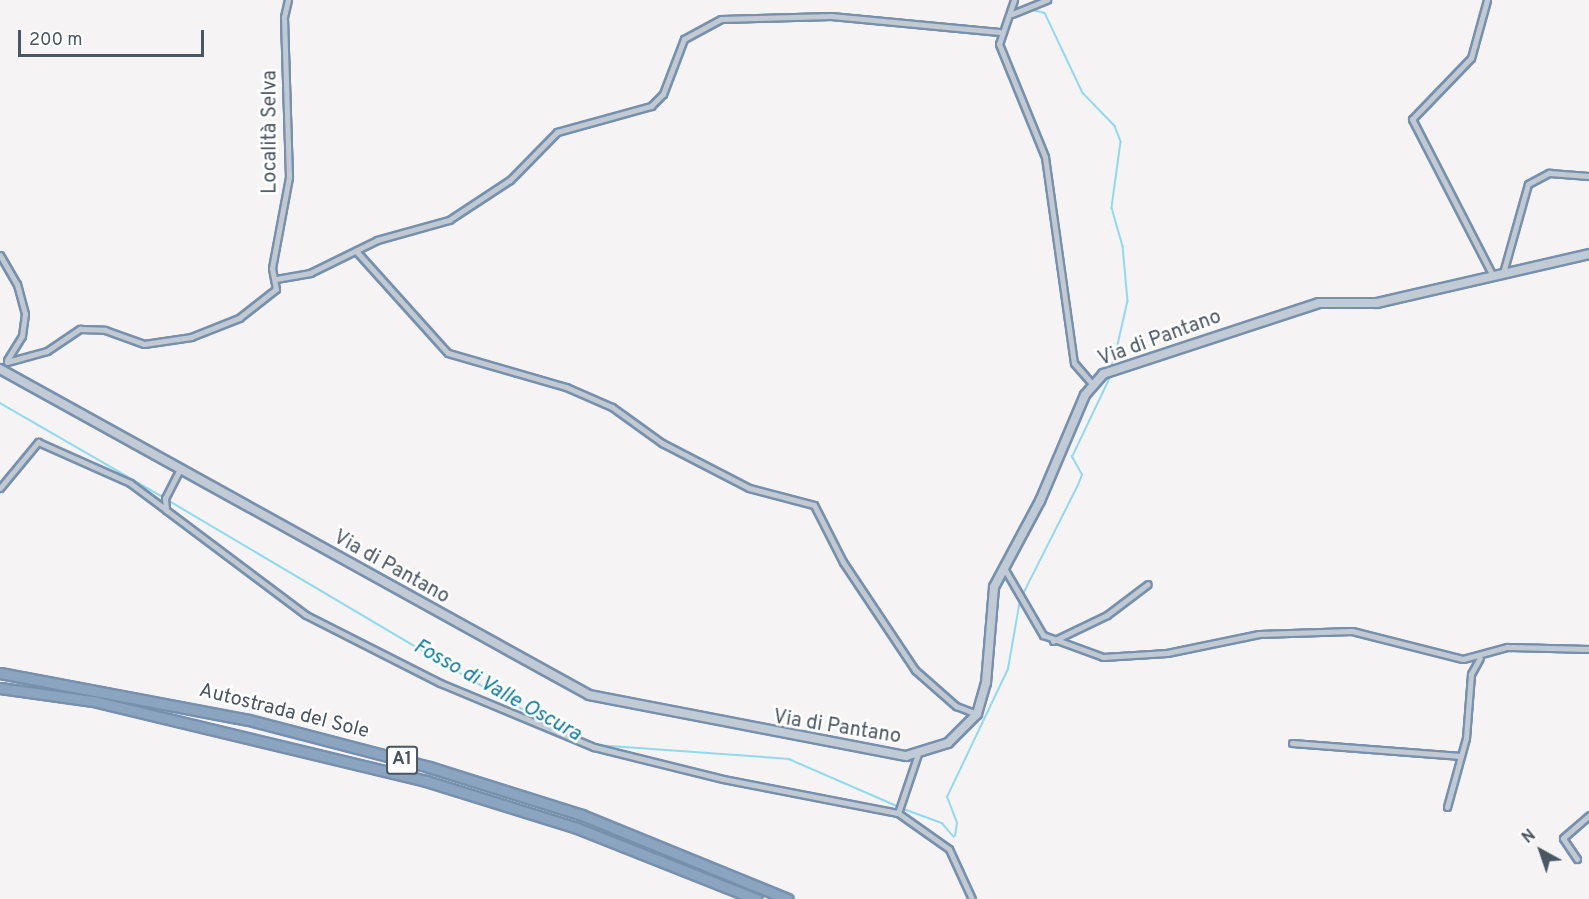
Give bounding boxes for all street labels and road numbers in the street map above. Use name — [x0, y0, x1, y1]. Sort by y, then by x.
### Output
street label: Località Selva — [259, 70, 283, 194]
street label: Via di Pantano — [1095, 306, 1225, 372]
street label: Via di Pantano — [329, 526, 453, 610]
street label: Autostrada del Sole — [196, 679, 372, 745]
street label: Via di Pantano — [771, 706, 903, 750]
road number: A1 — [386, 745, 418, 775]

